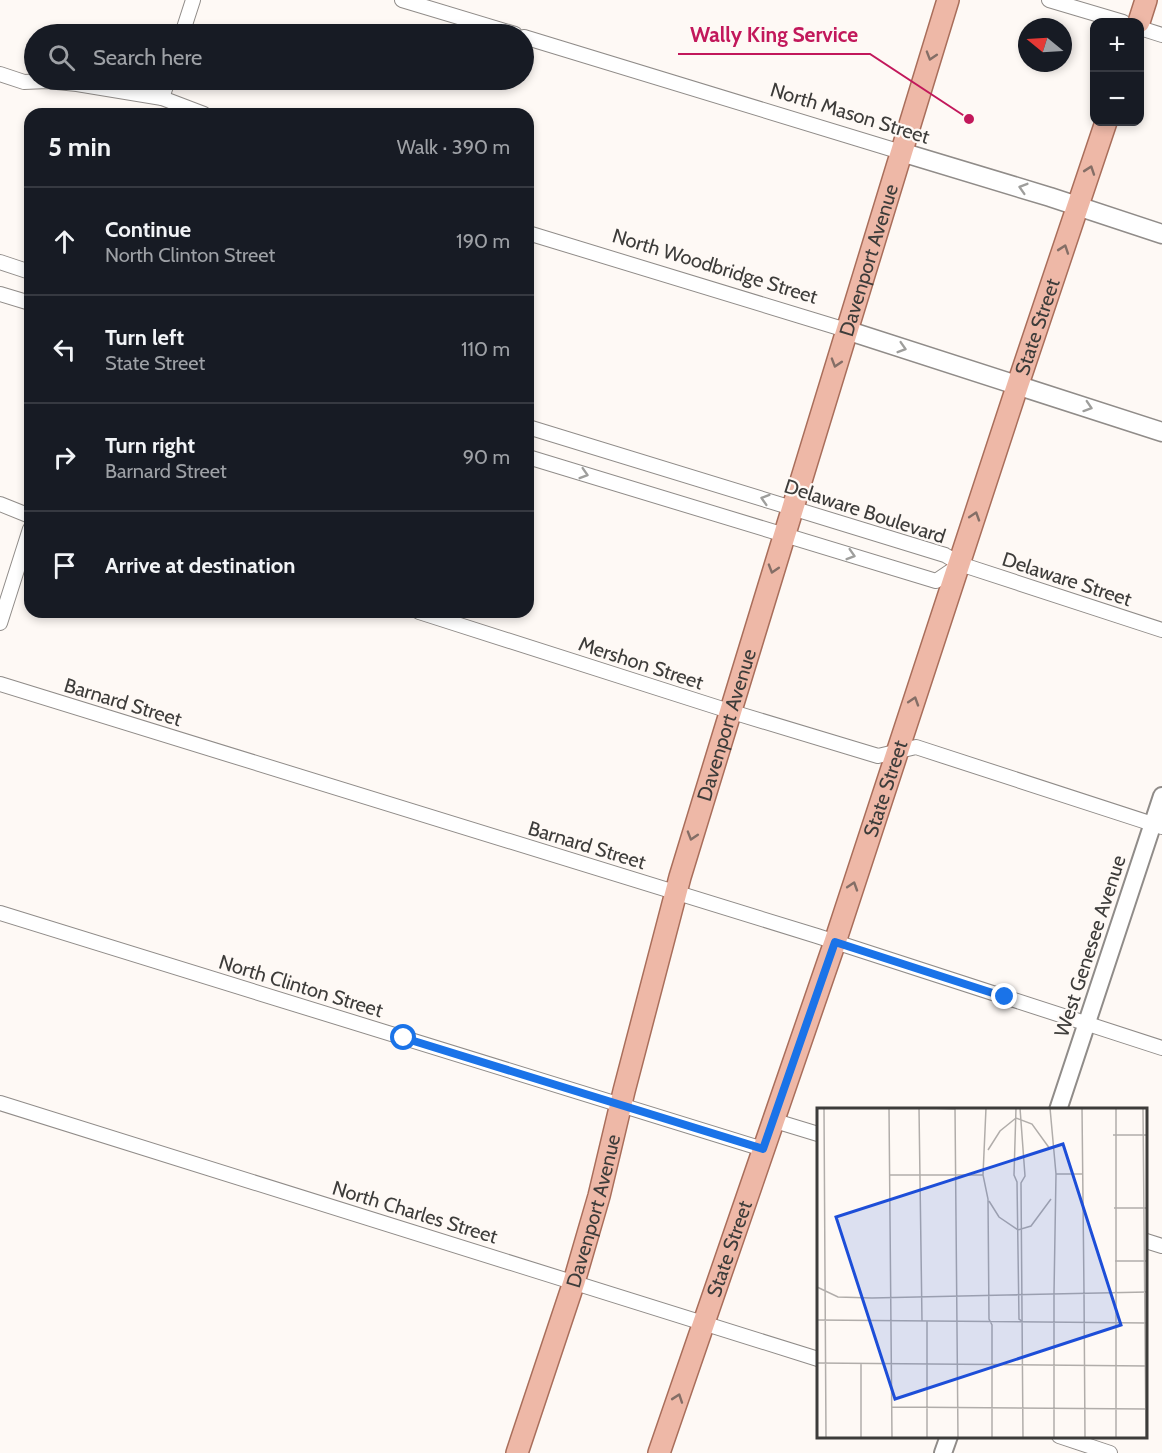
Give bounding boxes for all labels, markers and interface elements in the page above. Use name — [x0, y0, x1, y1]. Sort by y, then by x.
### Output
callout: Wally King Service — [678, 15, 870, 54]
north arrow — [1018, 18, 1072, 72]
map controls — [1090, 18, 1144, 126]
button: + — [1090, 18, 1144, 72]
text: Wally King Service — [690, 22, 858, 47]
search box — [24, 24, 534, 90]
icon: search — [45, 41, 78, 74]
text: Search here — [93, 44, 202, 71]
one-way arrow — [926, 50, 938, 61]
button: − — [1090, 72, 1144, 126]
street label: North Mason Street — [767, 77, 933, 149]
text: 5 min — [48, 131, 111, 163]
text: Walk · 390 m — [397, 135, 510, 159]
one-way arrow — [1083, 165, 1095, 176]
street label: Davenport Avenue — [834, 181, 903, 339]
one-way arrow — [1018, 183, 1029, 195]
text: Continue — [105, 216, 191, 243]
street label: North Woodbridge Street — [609, 223, 821, 309]
icon: ahead — [48, 225, 81, 258]
text: 190 m — [456, 229, 510, 253]
text: North Clinton Street — [105, 243, 275, 267]
one-way arrow — [1056, 244, 1069, 255]
street label: State Street — [1010, 275, 1065, 378]
text: Turn left — [105, 324, 184, 351]
icon: left — [48, 333, 81, 366]
text: 110 m — [461, 337, 510, 361]
one-way arrow — [896, 341, 907, 353]
text: State Street — [105, 351, 205, 375]
one-way arrow — [831, 357, 843, 368]
one-way arrow — [1082, 400, 1093, 413]
text: Turn right — [105, 432, 195, 459]
icon: right — [48, 441, 81, 474]
text: 90 m — [463, 445, 510, 469]
text: Barnard Street — [105, 459, 227, 483]
one-way arrow — [578, 467, 589, 479]
street label: Delaware Boulevard — [781, 474, 949, 548]
one-way arrow — [760, 494, 771, 507]
one-way arrow — [968, 511, 980, 522]
street label: Delaware Street — [999, 547, 1135, 611]
one-way arrow — [845, 548, 856, 560]
icon: arrive — [48, 549, 81, 582]
text: Arrive at destination — [105, 552, 295, 579]
one-way arrow — [768, 563, 780, 574]
street label: Mershon Street — [576, 632, 707, 695]
street label: Davenport Avenue — [692, 646, 761, 804]
street label: Barnard Street — [61, 673, 185, 731]
one-way arrow — [907, 696, 920, 707]
street label: State Street — [858, 737, 912, 840]
street label: Barnard Street — [525, 816, 649, 874]
one-way arrow — [687, 830, 699, 841]
street label: West Genesee Avenue — [1049, 852, 1131, 1040]
one-way arrow — [846, 881, 858, 892]
street label: North Clinton Street — [216, 950, 386, 1022]
route end — [991, 983, 1017, 1009]
route start — [390, 1024, 416, 1050]
inset map — [817, 1108, 1147, 1438]
street label: Davenport Avenue — [561, 1132, 625, 1290]
street label: North Charles Street — [330, 1175, 501, 1249]
street label: State Street — [702, 1197, 757, 1300]
one-way arrow — [671, 1393, 684, 1404]

